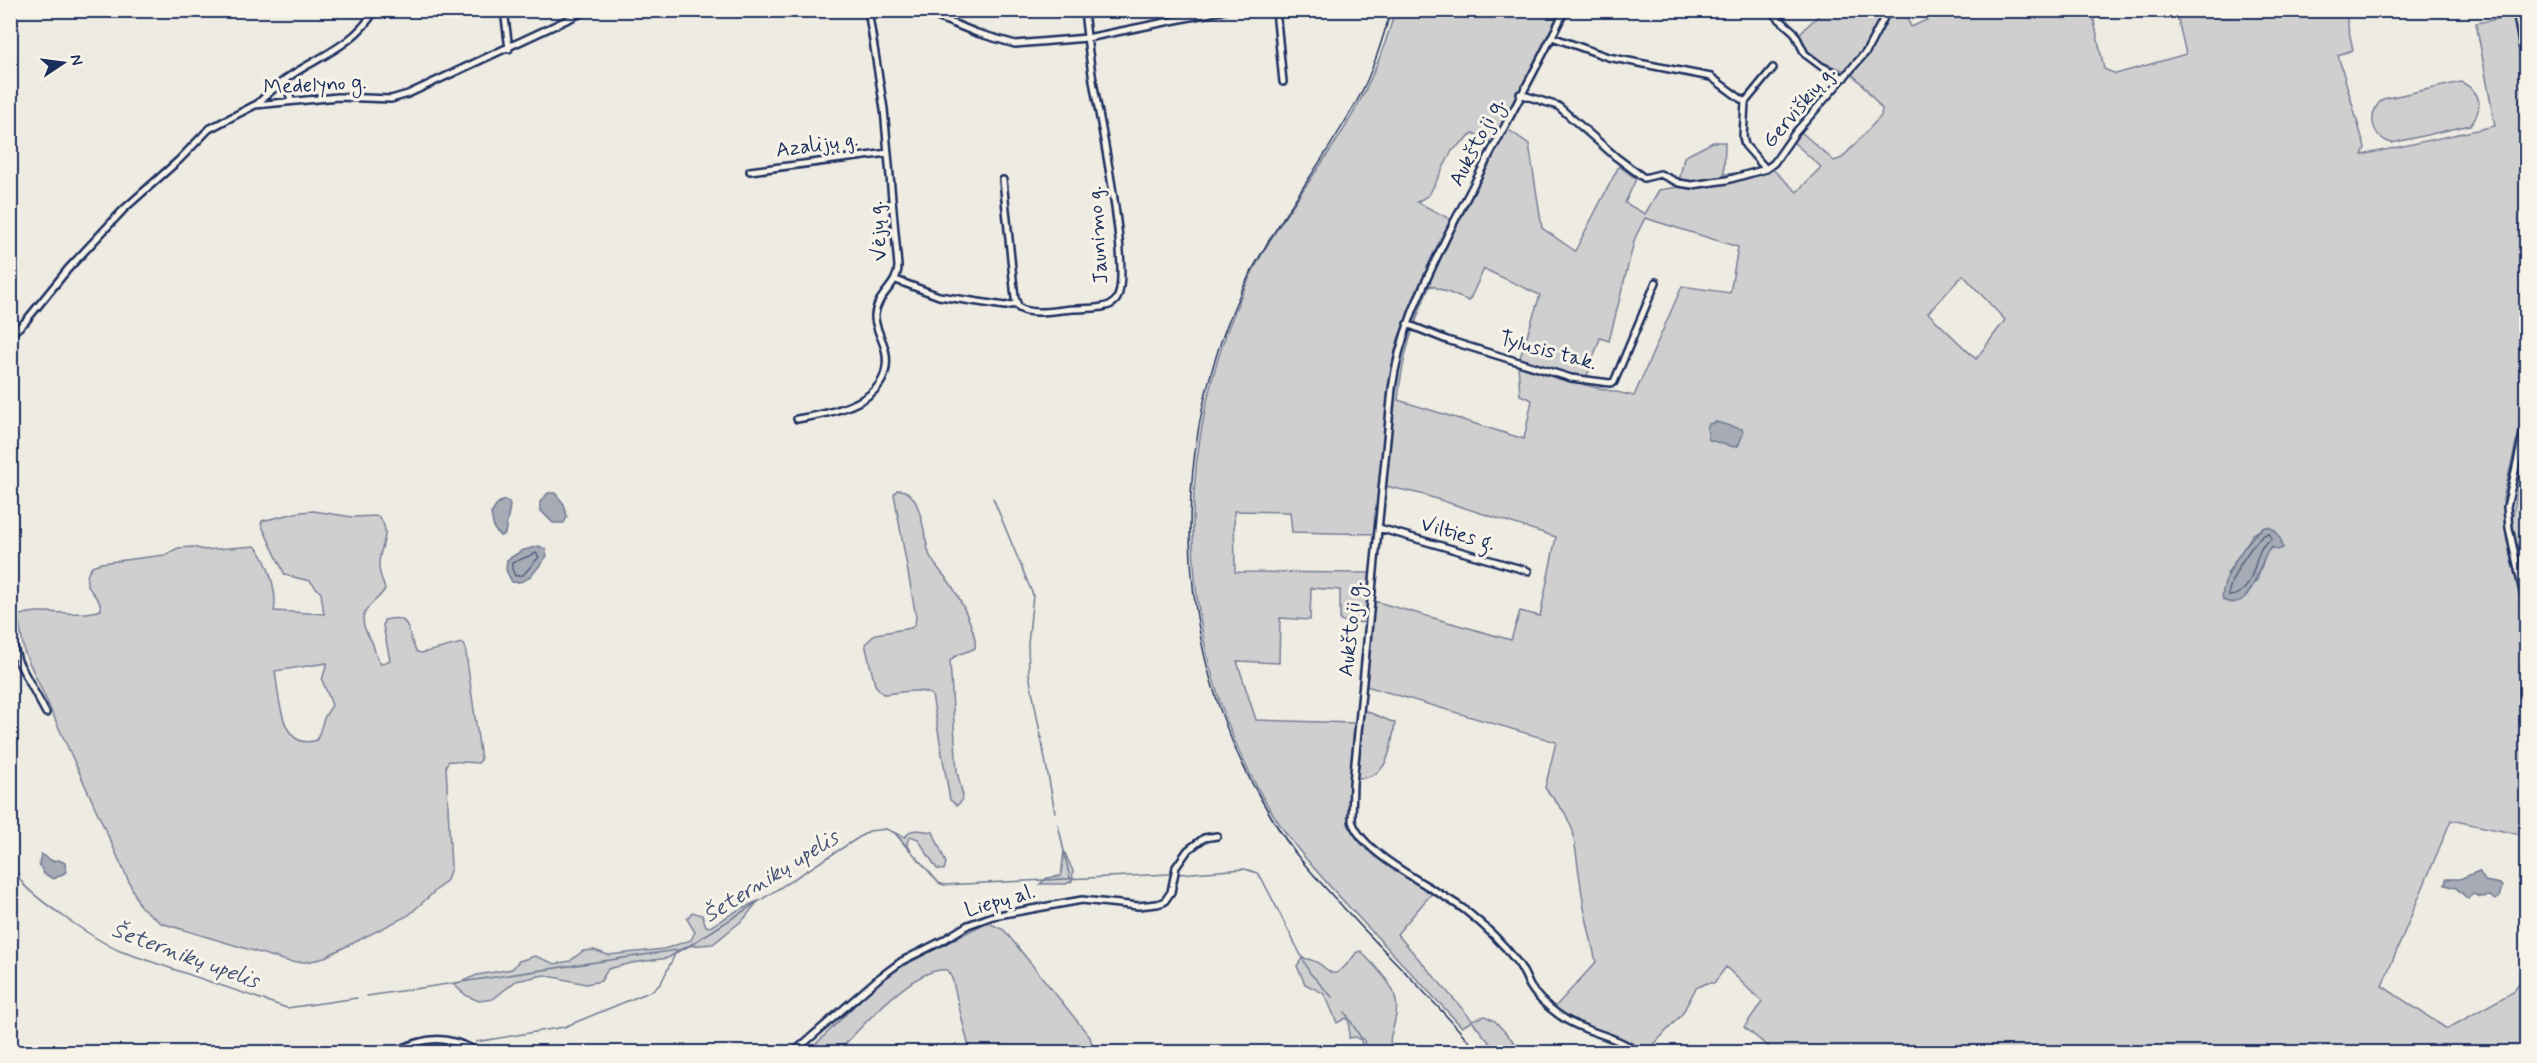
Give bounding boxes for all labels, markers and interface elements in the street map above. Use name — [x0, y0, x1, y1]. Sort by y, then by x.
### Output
north arrow — [33, 33, 93, 93]
text: N — [65, 52, 88, 68]
street label: Gerviškių g. — [1756, 60, 1842, 154]
street label: Medelyno g. — [263, 68, 367, 103]
street label: Aukštoji g. — [1443, 93, 1512, 191]
street label: Azalijų g. — [774, 125, 860, 165]
street label: Jaunimo g. — [1081, 185, 1115, 285]
street label: Vėjų g. — [861, 200, 895, 262]
street label: Tylusis tak. — [1496, 325, 1600, 377]
street label: Vilties g. — [1417, 510, 1499, 560]
street label: Aukštoji g. — [1332, 580, 1371, 678]
water label: Šeternikų upelis — [698, 823, 846, 930]
street label: Liepų al. — [961, 878, 1039, 924]
water label: Šeternikų upelis — [108, 916, 265, 996]

